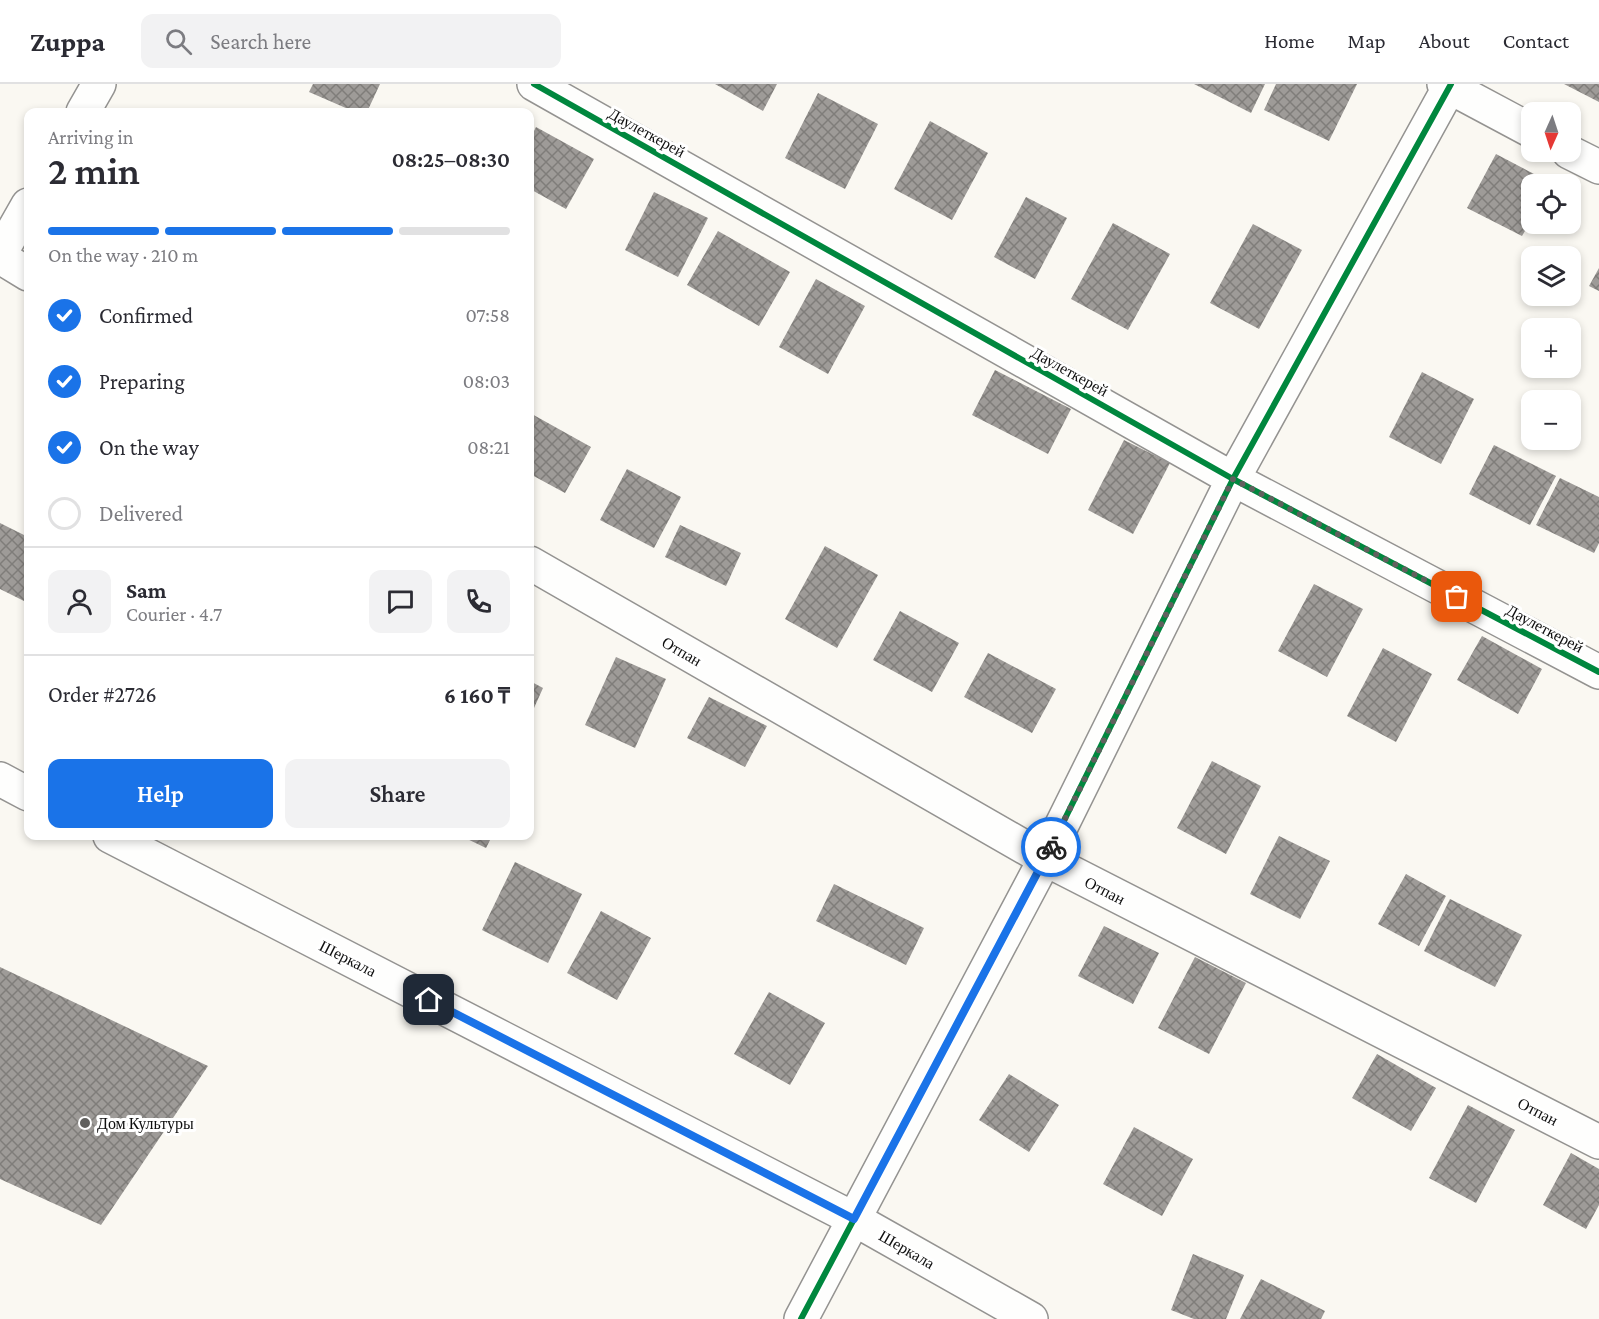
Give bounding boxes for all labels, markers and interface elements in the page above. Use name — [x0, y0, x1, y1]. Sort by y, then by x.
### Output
search box — [141, 14, 561, 68]
icon: search — [162, 25, 195, 58]
text: Zuppa — [30, 26, 105, 57]
text: Search here — [210, 29, 311, 54]
text: Home — [1264, 29, 1314, 53]
text: Map — [1347, 29, 1386, 53]
text: About — [1419, 29, 1470, 53]
text: Contact — [1503, 29, 1569, 53]
north arrow — [1521, 102, 1581, 162]
map controls — [1521, 102, 1581, 450]
street label: Даулеткерей — [605, 104, 688, 161]
text: Arriving in — [48, 126, 133, 148]
text: 08:25–08:30 — [392, 147, 510, 172]
text: 2 min — [48, 149, 140, 192]
button: locate — [1521, 174, 1581, 234]
text: On the way · 210 m — [48, 244, 198, 266]
button: layers — [1521, 246, 1581, 306]
icon: check — [48, 299, 81, 332]
text: Confirmed — [99, 303, 193, 328]
text: 07:58 — [465, 304, 510, 326]
button: + — [1521, 318, 1581, 378]
street label: Даулеткерей — [1028, 343, 1111, 400]
icon: check — [48, 365, 81, 398]
text: Preparing — [99, 369, 185, 394]
text: 08:03 — [463, 370, 510, 392]
button: − — [1521, 390, 1581, 450]
icon: check — [48, 431, 81, 464]
text: On the way — [99, 435, 199, 460]
text: 08:21 — [467, 436, 510, 458]
text: Delivered — [99, 501, 183, 526]
button: person — [48, 570, 111, 633]
button: chat — [369, 570, 432, 633]
button: phone — [447, 570, 510, 633]
pin — [1431, 571, 1482, 622]
text: Sam — [126, 578, 166, 603]
icon: bag — [1440, 580, 1473, 613]
street label: Даулеткерей — [1503, 601, 1587, 657]
text: Courier · 4.7 — [126, 603, 222, 625]
street label: Отпан — [659, 633, 705, 670]
text: Order #2726 — [48, 682, 157, 707]
text: 6 160 ₸ — [444, 683, 510, 708]
button: Help — [48, 759, 273, 828]
button: Share — [285, 759, 510, 828]
courier — [1021, 817, 1081, 877]
icon: bike — [1035, 831, 1068, 864]
street label: Отпан — [1082, 873, 1128, 908]
street label: Шеркала — [316, 937, 379, 981]
pin — [403, 974, 454, 1025]
icon: home — [412, 983, 445, 1016]
street label: Отпан — [1515, 1094, 1561, 1129]
place label: Дом Культуры — [97, 1115, 194, 1133]
marker: Дом Культуры — [78, 1116, 92, 1130]
street label: Шеркала — [876, 1227, 937, 1273]

